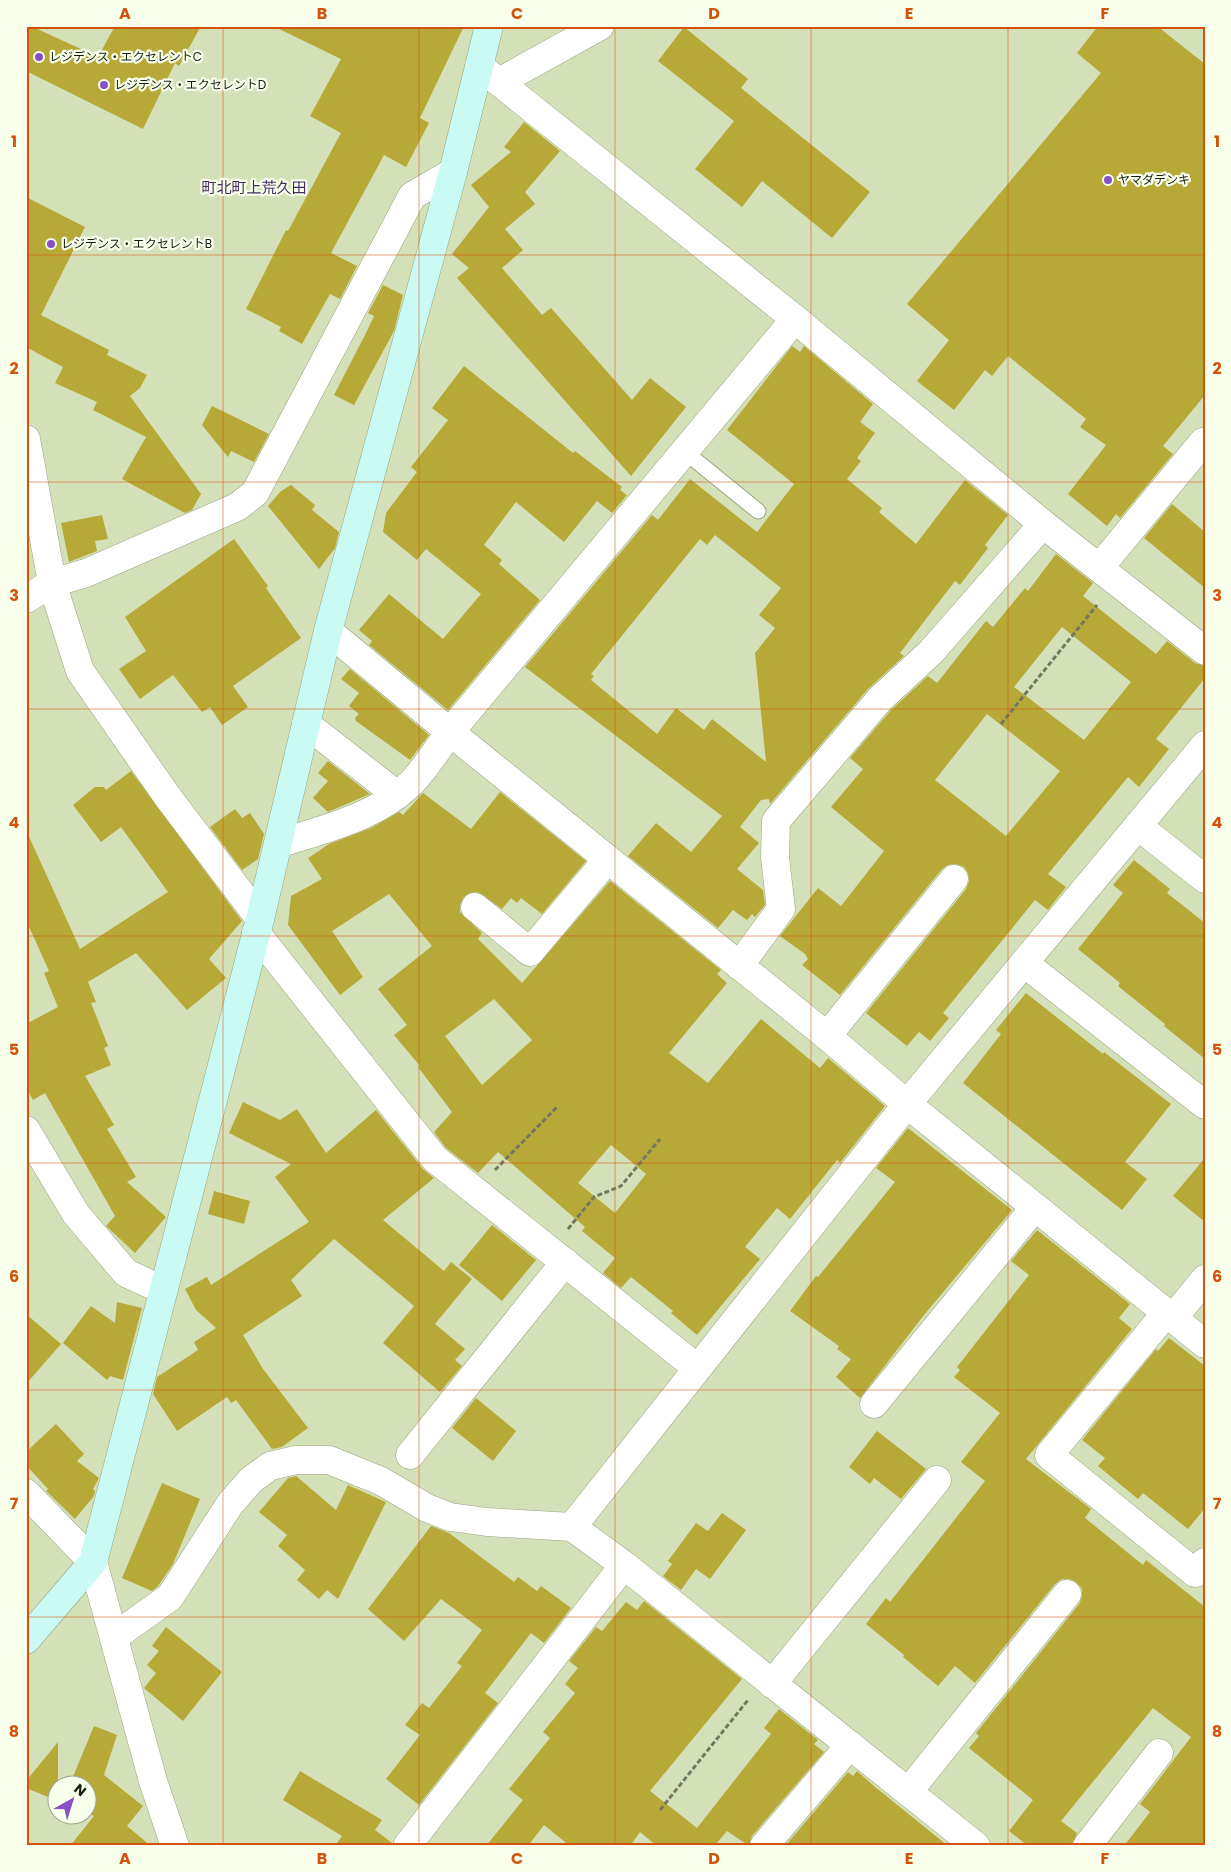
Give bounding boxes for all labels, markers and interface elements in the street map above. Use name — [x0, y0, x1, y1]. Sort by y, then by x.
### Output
text: A — [119, 2, 131, 25]
text: B — [317, 2, 327, 25]
text: C — [511, 2, 523, 25]
text: D — [708, 2, 720, 25]
text: E — [905, 2, 913, 25]
text: F — [1101, 2, 1110, 25]
place label: レジデンス・エクセレントC — [49, 48, 202, 65]
marker: レジデンス・エクセレントC — [33, 51, 45, 63]
place label: レジデンス・エクセレントD — [114, 76, 266, 93]
marker: レジデンス・エクセレントD — [98, 79, 110, 91]
text: 1 — [11, 130, 17, 153]
text: 1 — [1214, 130, 1220, 153]
place label: ヤマダデンキ — [1118, 171, 1190, 188]
marker: ヤマダデンキ — [1102, 174, 1114, 186]
district label: 町北町上荒久田 — [201, 177, 307, 198]
place label: レジデンス・エクセレントB — [61, 235, 212, 252]
marker: レジデンス・エクセレントB — [45, 238, 57, 250]
text: 2 — [9, 357, 19, 380]
text: 2 — [1212, 357, 1222, 380]
text: 3 — [9, 584, 19, 607]
text: 3 — [1212, 584, 1222, 607]
text: 4 — [9, 811, 20, 834]
text: 4 — [1212, 811, 1223, 834]
text: 5 — [9, 1038, 19, 1061]
text: 5 — [1212, 1038, 1222, 1061]
text: 6 — [9, 1265, 19, 1288]
text: 6 — [1212, 1265, 1222, 1288]
text: 7 — [10, 1492, 19, 1515]
text: 7 — [1213, 1492, 1222, 1515]
text: 8 — [9, 1720, 19, 1743]
text: 8 — [1212, 1720, 1222, 1743]
north arrow — [48, 1774, 98, 1824]
text: N — [70, 1779, 91, 1801]
text: A — [119, 1847, 131, 1870]
text: B — [317, 1847, 327, 1870]
text: C — [511, 1847, 523, 1870]
text: D — [708, 1847, 720, 1870]
text: E — [905, 1847, 913, 1870]
text: F — [1101, 1847, 1110, 1870]

